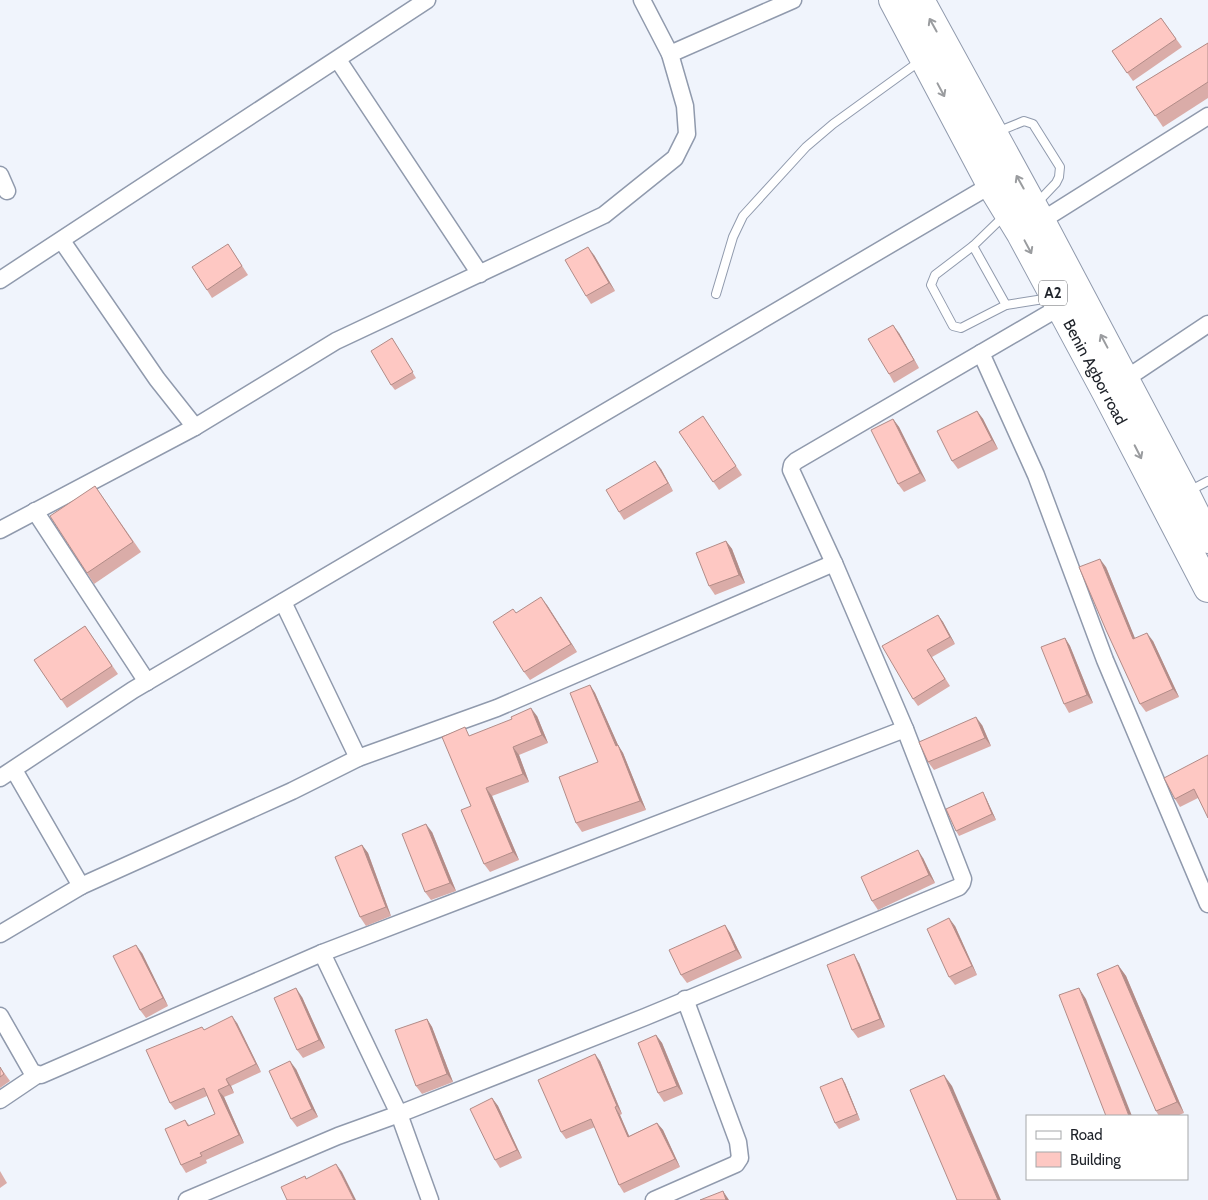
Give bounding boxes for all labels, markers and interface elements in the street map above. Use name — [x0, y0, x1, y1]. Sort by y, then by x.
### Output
one-way arrow — [928, 17, 938, 32]
one-way arrow — [936, 82, 946, 97]
one-way arrow — [1015, 175, 1025, 190]
one-way arrow — [1024, 239, 1033, 254]
road number: A2 — [1039, 280, 1067, 306]
street label: Benin Agbor road — [1059, 316, 1131, 428]
one-way arrow — [1099, 334, 1109, 349]
one-way arrow — [1134, 444, 1143, 459]
legend — [1026, 1115, 1188, 1180]
text: Road — [1070, 1126, 1103, 1144]
text: Building — [1070, 1151, 1121, 1169]

